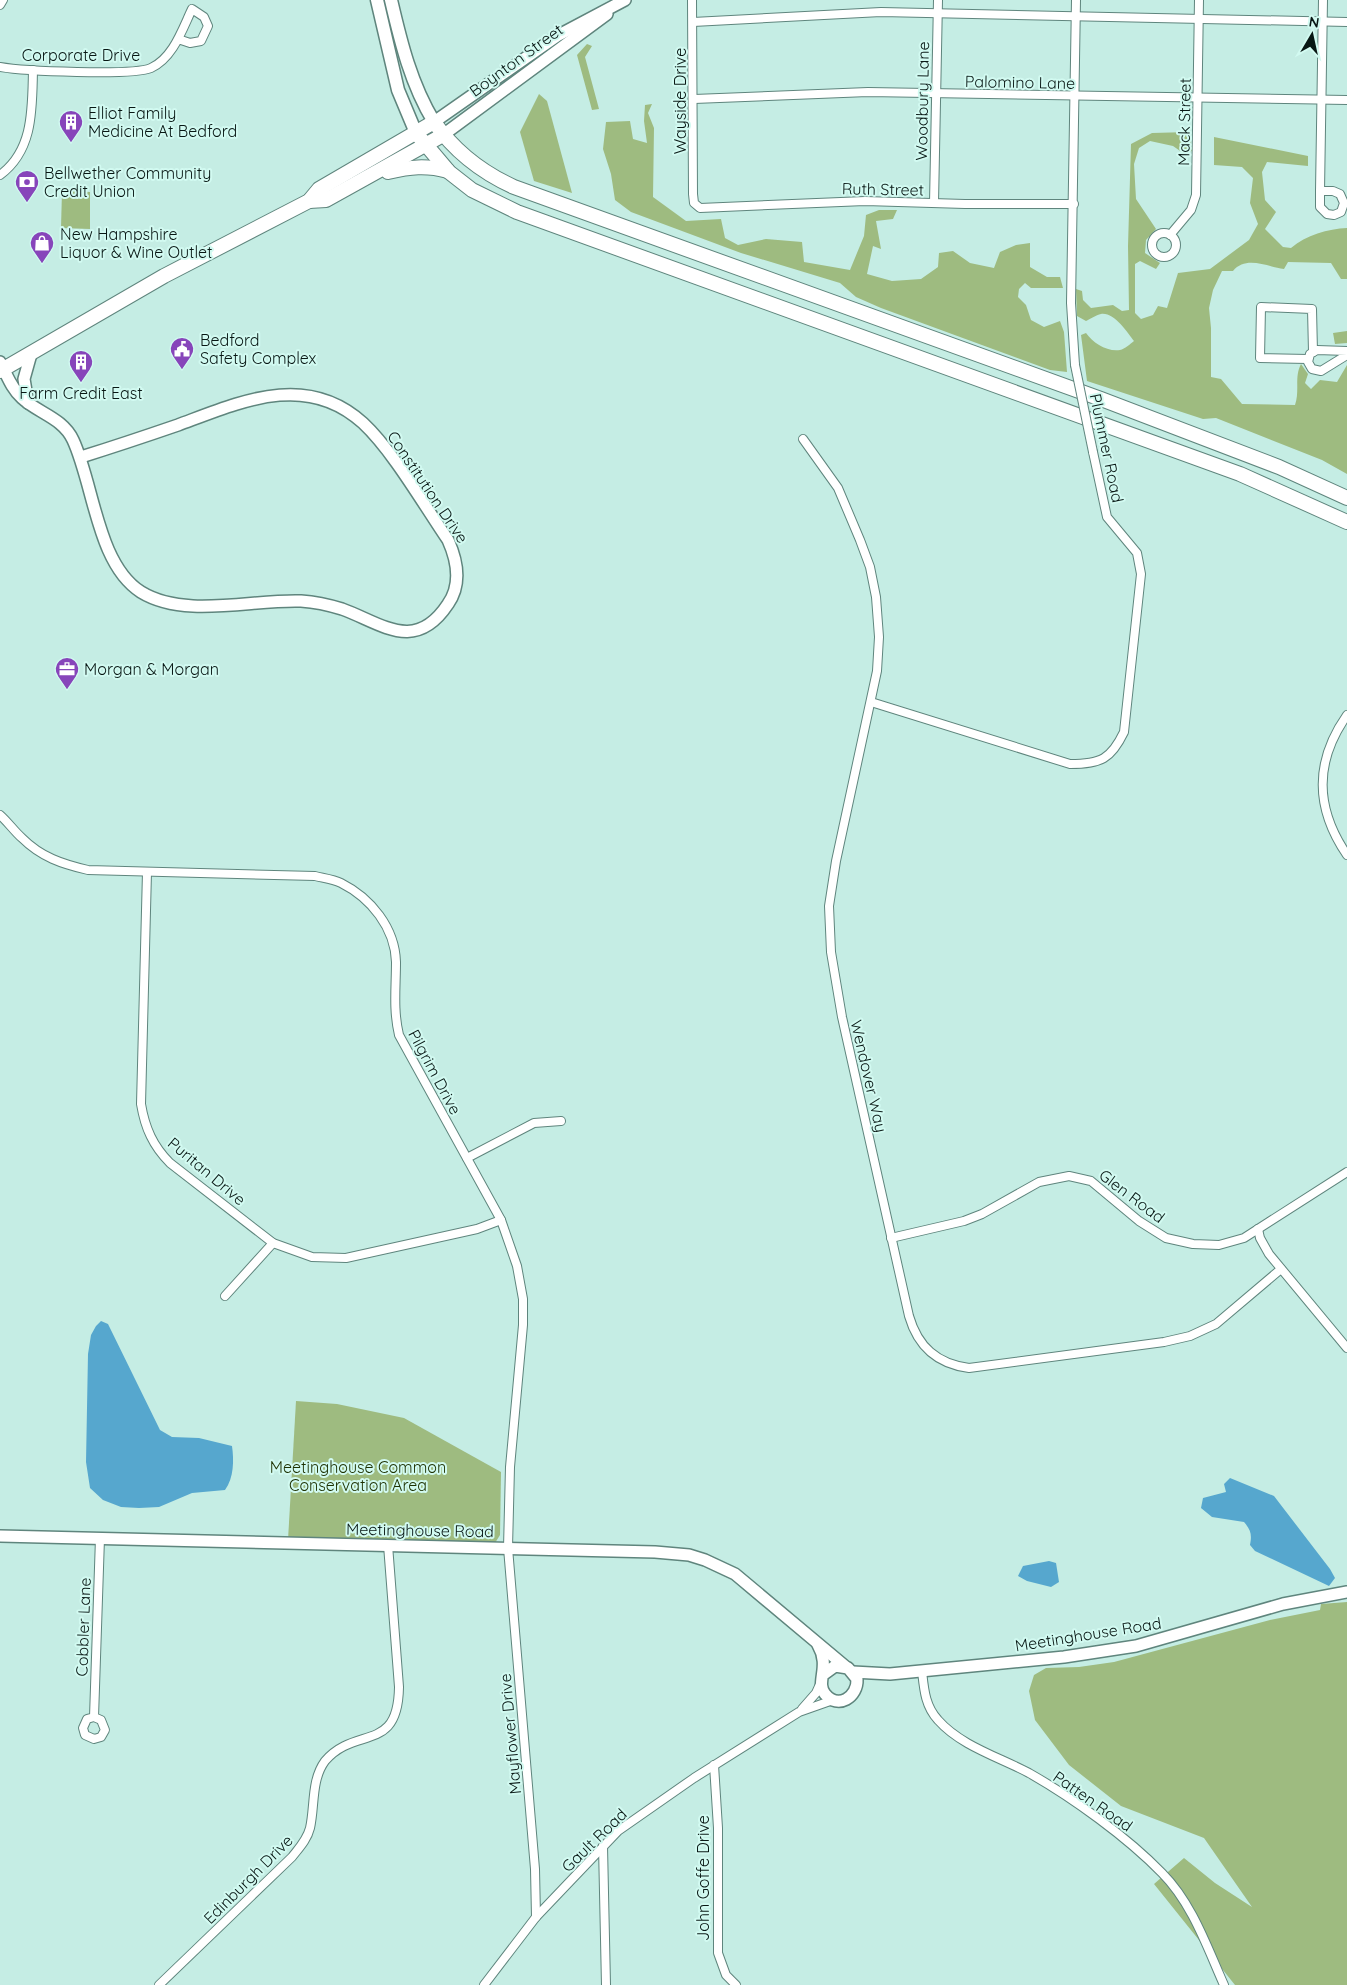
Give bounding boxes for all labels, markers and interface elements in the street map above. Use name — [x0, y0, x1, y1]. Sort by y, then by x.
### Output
north arrow — [1287, 10, 1337, 60]
text: N — [1308, 12, 1321, 32]
street label: Boynton Street — [465, 19, 567, 101]
street label: Woodbury Lane — [911, 41, 933, 161]
street label: Corporate Drive — [22, 45, 140, 65]
street label: Wayside Drive — [670, 48, 690, 154]
street label: Palomino Lane — [965, 71, 1075, 93]
street label: Mack Street — [1173, 78, 1195, 166]
place label: Elliot Family Medicine At Bedford — [88, 103, 237, 141]
building icon: Elliot Family Medicine At Bedford — [58, 109, 84, 143]
place label: Bellwether Community Credit Union — [44, 163, 211, 201]
bank icon: Bellwether Community Credit Union — [14, 169, 40, 203]
street label: Ruth Street — [842, 178, 924, 200]
place label: New Hampshire Liquor & Wine Outlet — [60, 224, 212, 262]
shop icon: New Hampshire Liquor & Wine Outlet — [29, 230, 55, 264]
place label: Bedford Safety Complex — [200, 330, 317, 368]
public building icon: Bedford Safety Complex — [169, 336, 195, 370]
building icon: Farm Credit East — [68, 349, 94, 383]
place label: Farm Credit East — [19, 383, 143, 403]
street label: Plummer Road — [1086, 392, 1128, 504]
street label: Constitution Drive — [383, 427, 473, 547]
office icon: Morgan & Morgan — [54, 656, 80, 690]
place label: Morgan & Morgan — [84, 659, 219, 679]
street label: Wendover Way — [846, 1018, 892, 1134]
street label: Pilgrim Drive — [404, 1026, 466, 1118]
street label: Puritan Drive — [164, 1133, 250, 1209]
street label: Glen Road — [1095, 1165, 1169, 1227]
park label: Meetinghouse Common Conservation Area — [270, 1457, 446, 1495]
street label: Meetinghouse Road — [346, 1519, 494, 1541]
street label: Cobbler Lane — [71, 1577, 95, 1677]
street label: Meetinghouse Road — [1013, 1613, 1163, 1655]
street label: Mayflower Drive — [495, 1673, 525, 1795]
street label: Patten Road — [1049, 1766, 1137, 1836]
street label: Gault Road — [557, 1804, 631, 1876]
street label: John Goffe Drive — [693, 1815, 713, 1941]
street label: Edinburgh Drive — [199, 1830, 297, 1928]

